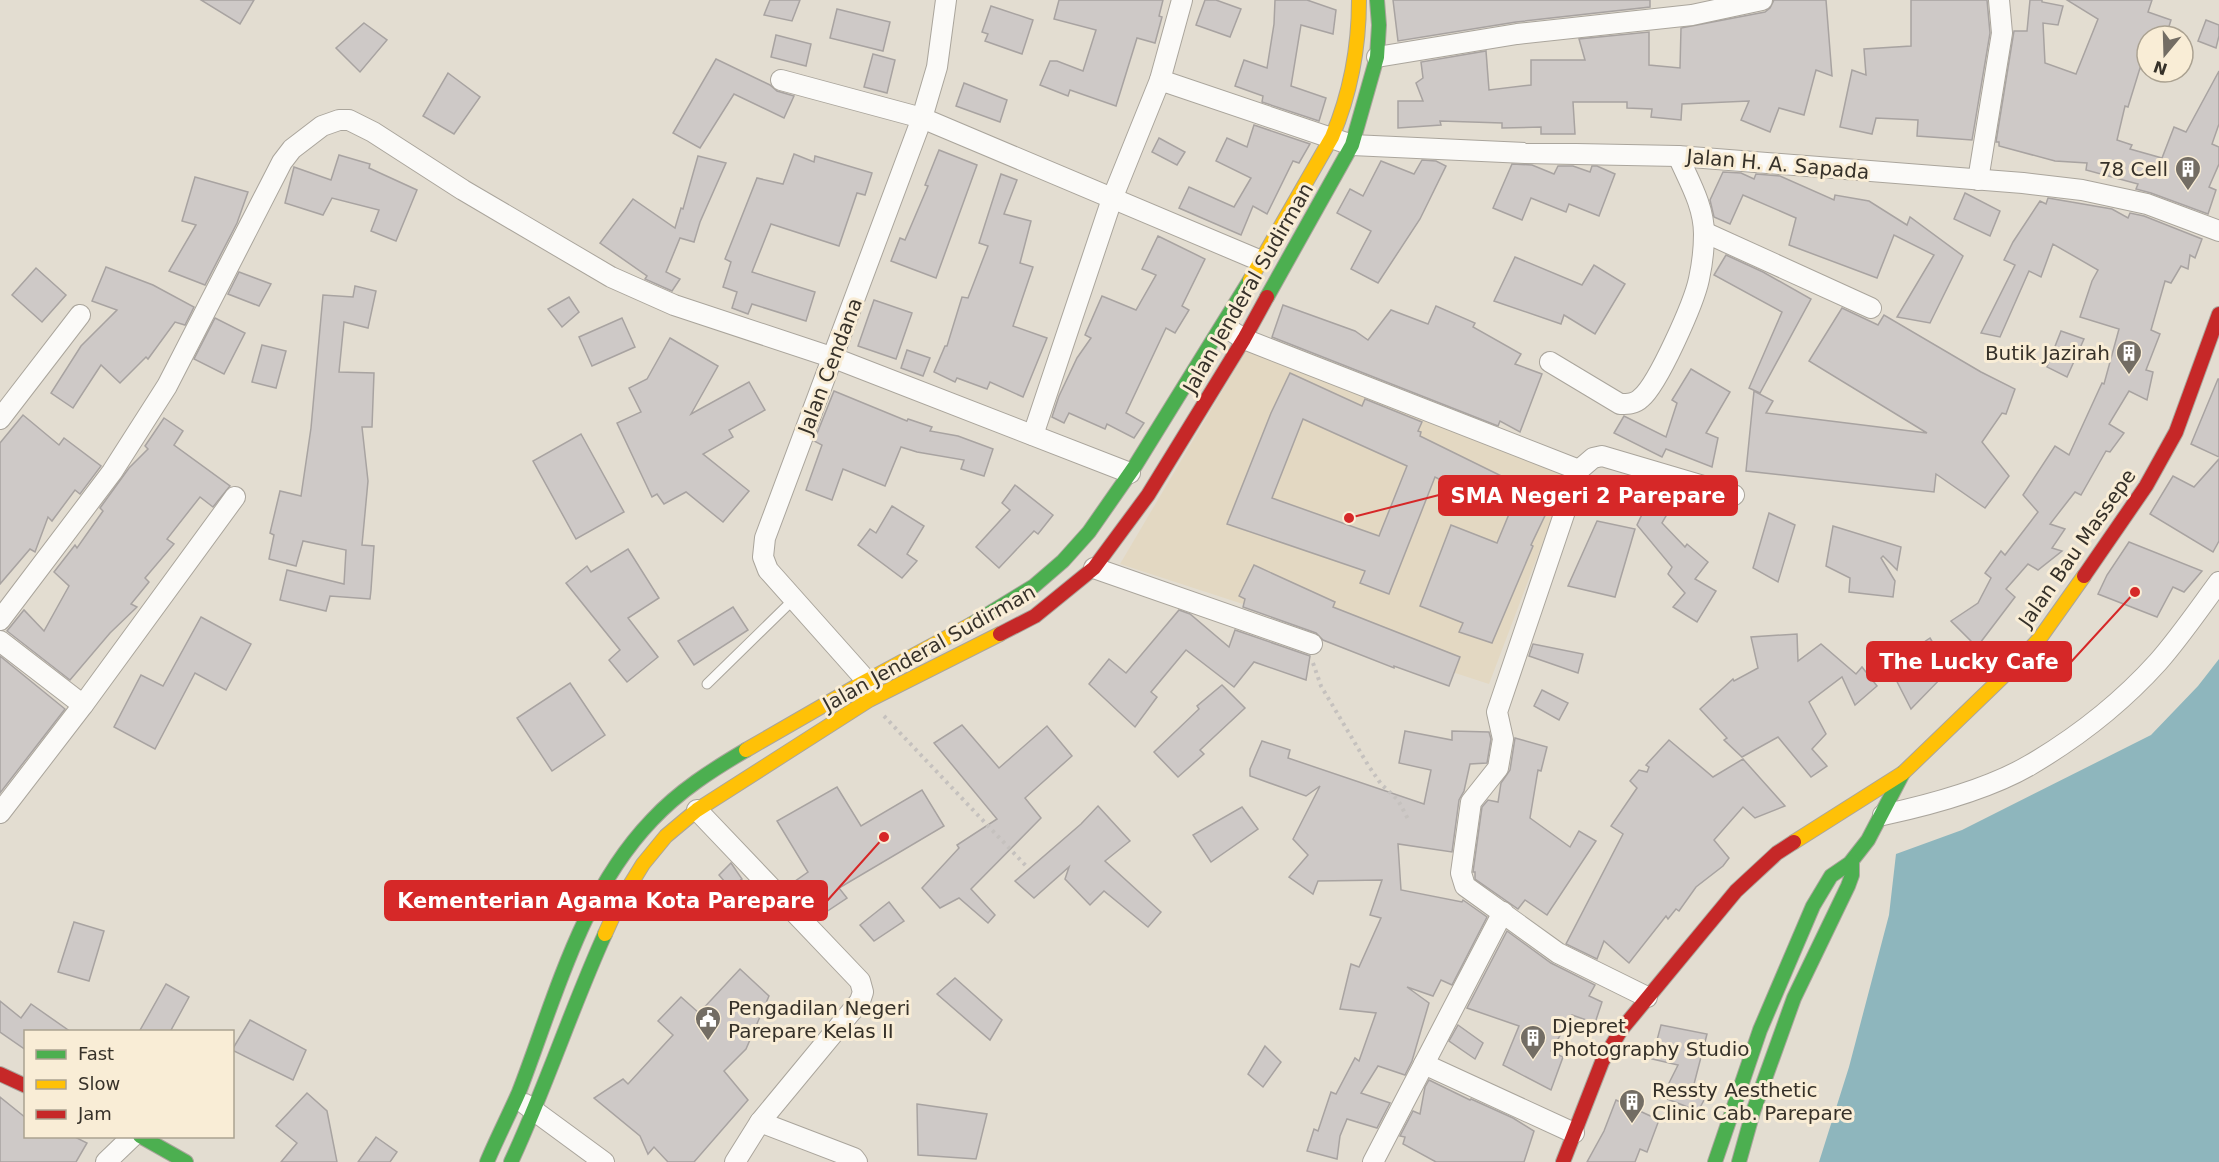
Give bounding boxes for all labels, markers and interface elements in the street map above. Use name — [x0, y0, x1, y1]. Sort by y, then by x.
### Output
north arrow — [2135, 24, 2195, 84]
text: N — [2151, 57, 2170, 79]
street label: Jalan H. A. Sapada — [1684, 144, 1870, 184]
building icon: 78 Cell — [2173, 154, 2203, 192]
place label: 78 Cell — [2099, 157, 2168, 181]
street label: Jalan Jenderal Sudirman — [1177, 178, 1318, 399]
street label: Jalan Cendana — [792, 295, 867, 439]
building icon: Butik Jazirah — [2114, 338, 2144, 376]
place label: Butik Jazirah — [1985, 341, 2110, 365]
street label: Jalan Bau Massepe — [2012, 464, 2141, 633]
callout: SMA Negeri 2 Parepare — [1439, 476, 1737, 515]
text: SMA Negeri 2 Parepare — [1451, 484, 1725, 508]
street label: Jalan Jenderal Sudirman — [817, 580, 1039, 717]
callout: The Lucky Cafe — [1867, 642, 2071, 681]
text: The Lucky Cafe — [1879, 650, 2059, 674]
callout: Kementerian Agama Kota Parepare — [385, 881, 827, 920]
text: Kementerian Agama Kota Parepare — [397, 889, 815, 913]
place label: Pengadilan Negeri Parepare Kelas II — [728, 996, 910, 1043]
public building icon: Pengadilan Negeri Parepare Kelas II — [693, 1004, 723, 1042]
place label: Djepret Photography Studio — [1552, 1014, 1750, 1061]
building icon: Djepret Photography Studio — [1518, 1023, 1548, 1061]
legend — [24, 1030, 234, 1138]
text: Fast — [78, 1043, 114, 1064]
text: Slow — [78, 1073, 120, 1094]
place label: Ressty Aesthetic Clinic Cab. Parepare — [1652, 1078, 1853, 1125]
building icon: Ressty Aesthetic Clinic Cab. Parepare — [1617, 1087, 1647, 1125]
text: Jam — [77, 1103, 112, 1124]

